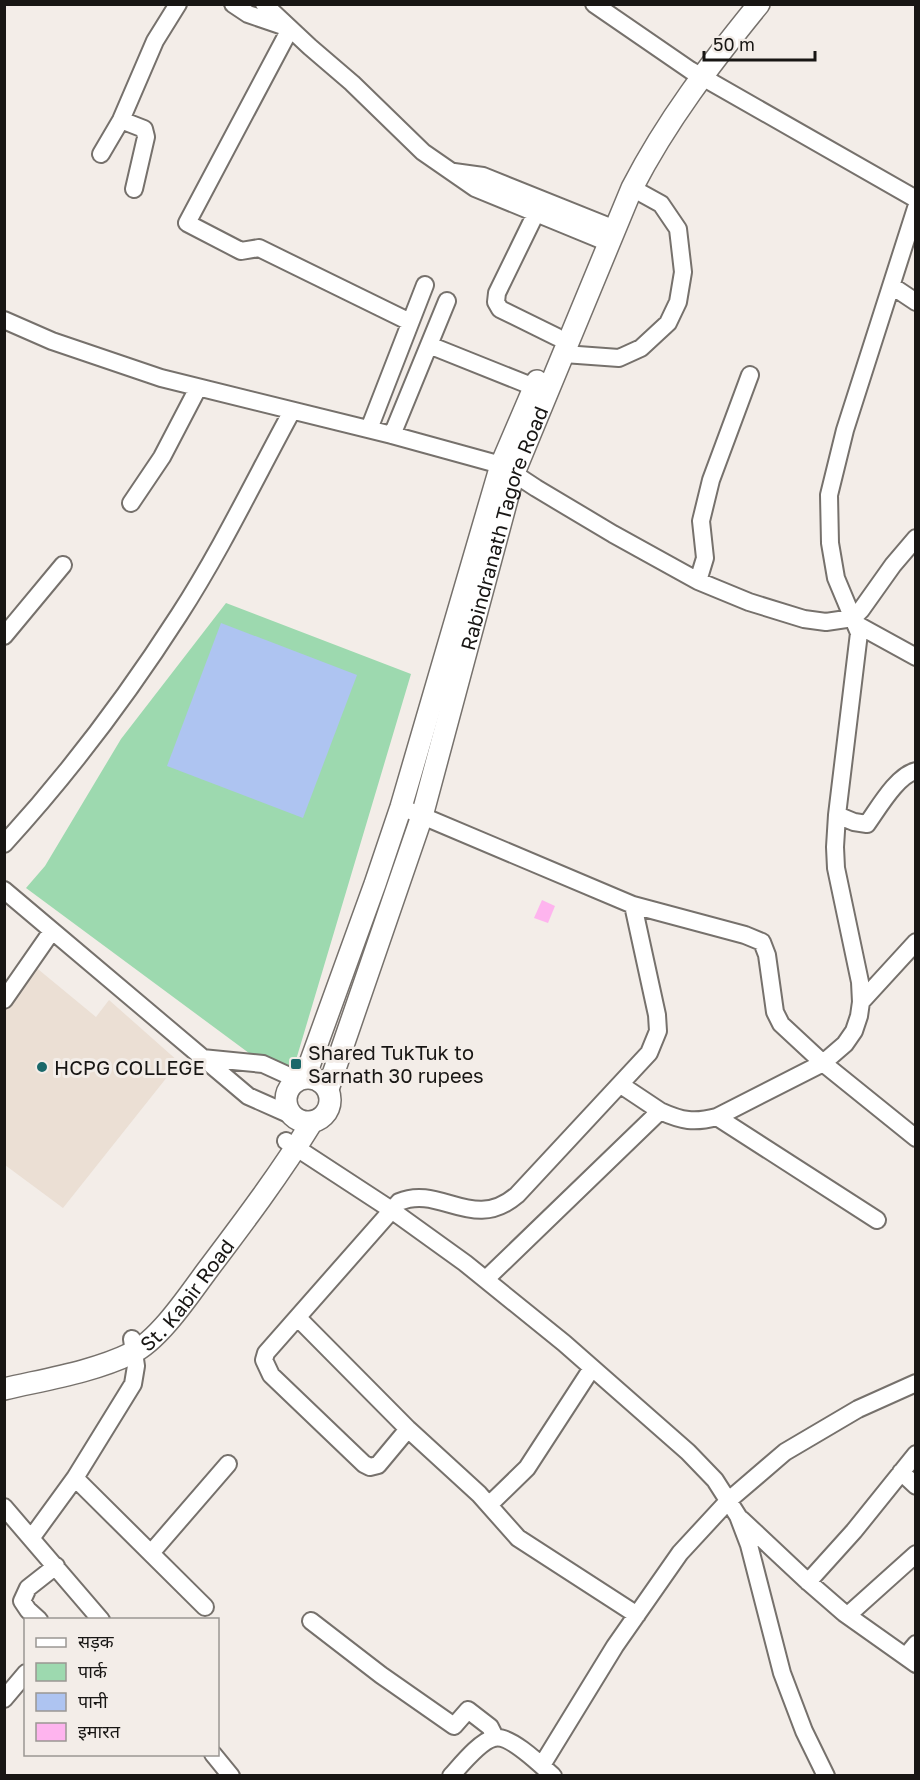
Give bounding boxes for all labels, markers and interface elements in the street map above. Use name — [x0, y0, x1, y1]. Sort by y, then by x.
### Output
scale bar — [704, 24, 815, 62]
text: 50 m — [713, 33, 755, 55]
street label: Rabindranath Tagore Road — [455, 403, 552, 653]
place label: Shared TukTuk to Sarnath 30 rupees — [308, 1040, 484, 1087]
place label: HCPG COLLEGE — [54, 1055, 205, 1079]
marker: Shared TukTuk to Sarnath 30 rupees — [289, 1057, 303, 1071]
marker: HCPG COLLEGE — [35, 1060, 49, 1074]
street label: St. Kabir Road — [135, 1234, 239, 1356]
legend — [24, 1618, 219, 1756]
text: सड़क — [78, 1630, 115, 1652]
text: पार्क — [78, 1660, 108, 1682]
text: पानी — [78, 1690, 108, 1712]
text: इमारत — [78, 1720, 121, 1742]

